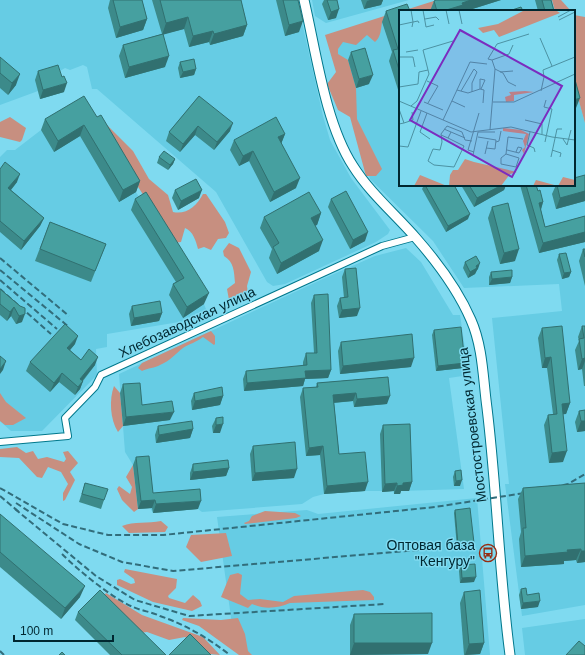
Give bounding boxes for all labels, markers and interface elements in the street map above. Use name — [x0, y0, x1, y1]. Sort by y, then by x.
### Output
inset map — [399, 10, 575, 186]
street label: Хлебозаводская улица — [116, 283, 258, 361]
street label: Мостостроевская улица — [455, 346, 489, 503]
place label: Оптовая база "Кенгуру" — [386, 537, 475, 569]
bus stop icon: Оптовая база "Кенгуру" — [478, 543, 498, 563]
scale bar — [14, 617, 113, 643]
text: 100 m — [20, 624, 53, 638]

